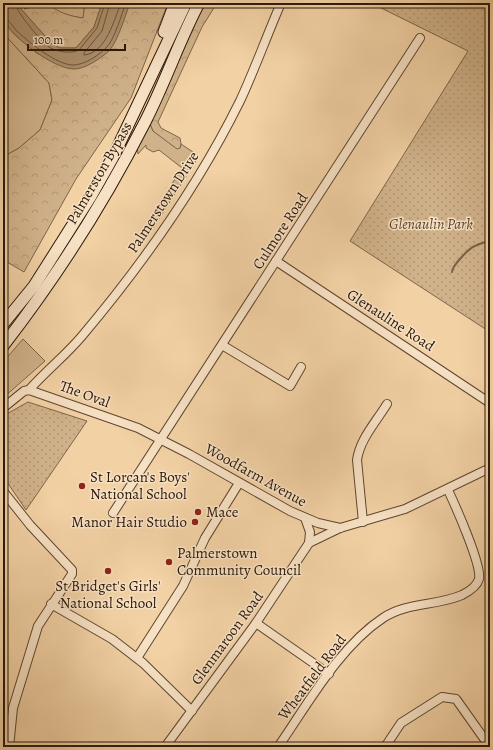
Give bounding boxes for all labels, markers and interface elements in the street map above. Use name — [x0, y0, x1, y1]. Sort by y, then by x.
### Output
scale bar — [28, 26, 125, 52]
text: 100 m — [34, 32, 63, 48]
street label: Palmerston Bypass — [61, 118, 137, 228]
street label: Palmerstown Drive — [123, 147, 203, 257]
street label: Culmore Road — [248, 188, 313, 273]
park label: Glenaulin Park — [389, 214, 473, 234]
street label: Glenauline Road — [343, 284, 439, 356]
street label: The Oval — [57, 376, 113, 412]
street label: Woodfarm Avenue — [201, 438, 311, 511]
place label: St Lorcan's Boys' National School — [90, 467, 190, 504]
marker: St Lorcan's Boys' National School — [77, 481, 87, 491]
place label: Mace — [206, 502, 239, 522]
marker: Mace — [193, 507, 203, 517]
place label: Manor Hair Studio — [71, 512, 187, 532]
marker: Manor Hair Studio — [190, 517, 200, 527]
place label: Palmerstown Community Council — [177, 543, 301, 580]
marker: Palmerstown Community Council — [164, 557, 174, 567]
marker: St Bridget's Girls' National School — [103, 566, 113, 576]
place label: St Bridget's Girls' National School — [55, 576, 161, 613]
street label: Glenmaroon Road — [186, 587, 268, 689]
street label: Wheatfield Road — [273, 630, 351, 725]

